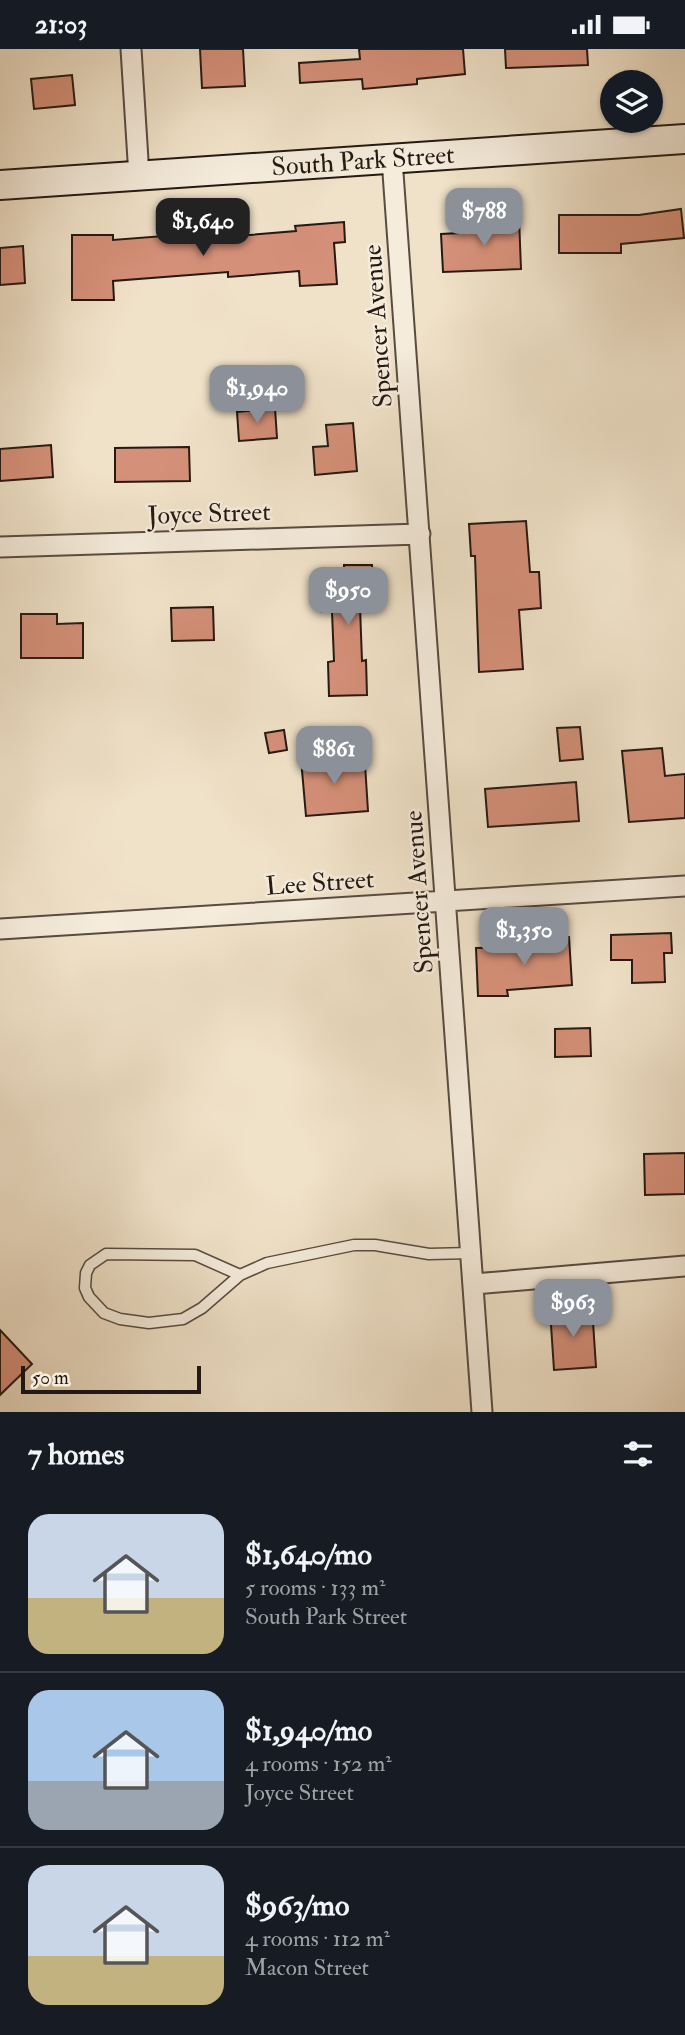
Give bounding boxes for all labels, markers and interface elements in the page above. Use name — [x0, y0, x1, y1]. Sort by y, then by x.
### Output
text: 21:03 — [35, 9, 87, 41]
map controls — [600, 70, 663, 133]
button: layers — [600, 70, 663, 133]
street label: South Park Street — [270, 139, 456, 183]
pin: $788 — [443, 189, 525, 248]
text: $788 — [461, 196, 507, 225]
pin: $1,640 — [146, 199, 260, 258]
text: $1,640 — [172, 206, 234, 235]
street label: Spencer Avenue — [356, 243, 401, 409]
pin: $1,940 — [200, 365, 314, 425]
text: $1,940 — [226, 373, 288, 402]
street label: Joyce Street — [146, 496, 271, 532]
pin: $950 — [307, 567, 389, 627]
text: $950 — [325, 575, 371, 604]
pin: $861 — [293, 727, 375, 786]
text: $861 — [312, 734, 356, 763]
street label: Spencer Avenue — [397, 809, 442, 975]
street label: Lee Street — [265, 863, 375, 903]
pin: $1,350 — [467, 907, 581, 967]
text: $1,350 — [495, 915, 553, 944]
pin: $963 — [532, 1279, 614, 1339]
text: $963 — [550, 1287, 596, 1316]
scale bar — [21, 1363, 201, 1395]
text: 50 m — [32, 1366, 69, 1390]
icon: filters — [619, 1435, 657, 1473]
text: 7 homes — [28, 1436, 124, 1473]
text: $1,640/mo — [245, 1536, 372, 1573]
icon: home — [84, 1542, 168, 1626]
text: 5 rooms · 133 m² — [245, 1573, 386, 1602]
text: South Park Street — [245, 1602, 407, 1631]
text: $1,940/mo — [245, 1712, 372, 1749]
icon: home — [84, 1718, 168, 1802]
text: 4 rooms · 152 m² — [245, 1749, 392, 1778]
text: Joyce Street — [245, 1778, 354, 1807]
text: $963/mo — [245, 1887, 349, 1924]
icon: home — [84, 1893, 168, 1977]
text: 4 rooms · 112 m² — [245, 1924, 390, 1953]
text: Macon Street — [245, 1953, 369, 1982]

